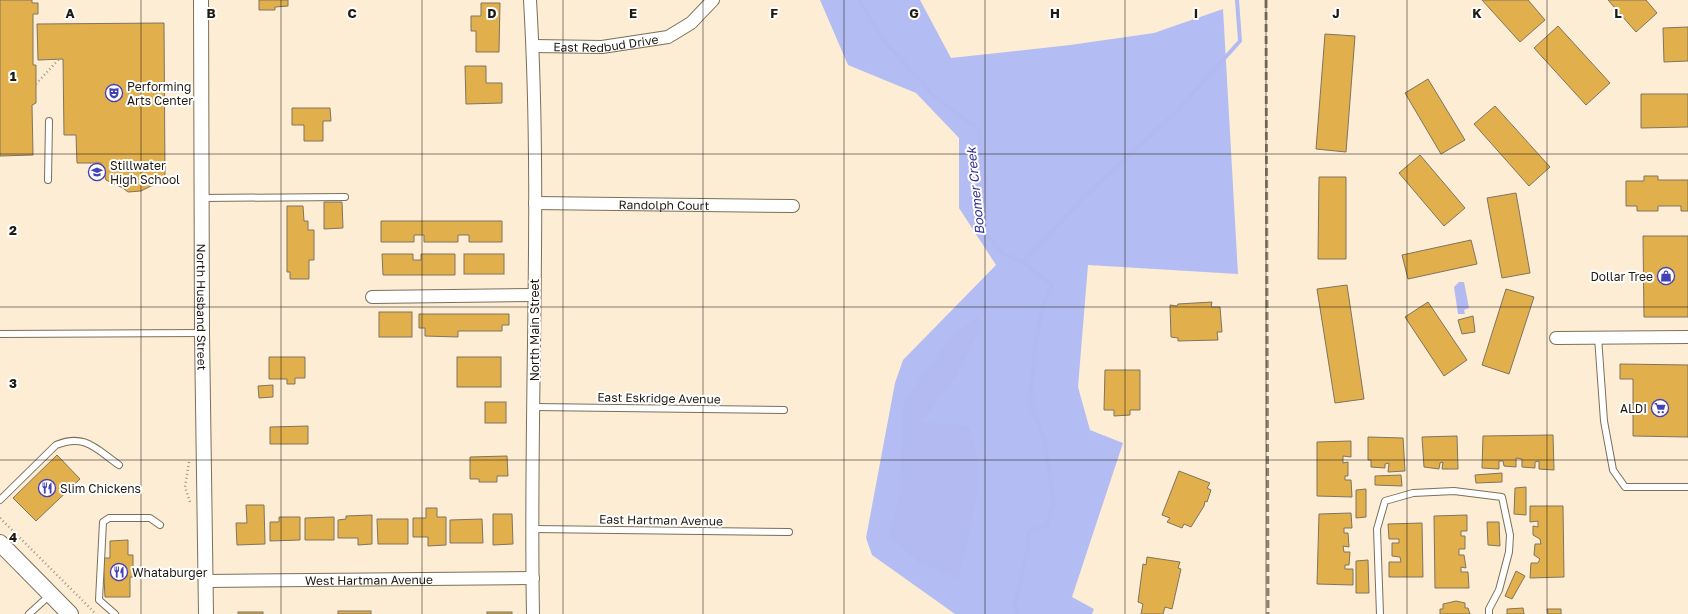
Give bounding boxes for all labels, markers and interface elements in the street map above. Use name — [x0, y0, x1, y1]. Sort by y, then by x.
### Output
text: A — [65, 5, 75, 21]
text: B — [206, 5, 216, 21]
text: C — [347, 5, 357, 21]
text: D — [487, 5, 497, 21]
text: E — [629, 5, 637, 21]
text: F — [770, 5, 778, 21]
text: G — [909, 5, 919, 21]
text: H — [1050, 5, 1060, 21]
text: I — [1194, 5, 1198, 21]
text: J — [1332, 5, 1340, 21]
text: K — [1472, 5, 1482, 21]
text: L — [1614, 5, 1622, 21]
street label: East Redbud Drive — [553, 31, 659, 55]
text: 1 — [10, 68, 17, 84]
place label: Performing Arts Center — [127, 79, 193, 108]
theatre icon: Performing Arts Center — [104, 83, 124, 103]
water label: Boomer Creek — [962, 145, 988, 236]
place label: Stillwater High School — [110, 158, 180, 187]
school or university icon: Stillwater High School — [87, 162, 107, 182]
street label: Randolph Court — [618, 196, 710, 213]
text: 2 — [9, 222, 17, 238]
street label: North Husband Street — [194, 244, 210, 371]
shop icon: Dollar Tree — [1656, 266, 1676, 286]
place label: Dollar Tree — [1590, 269, 1653, 284]
street label: North Main Street — [527, 278, 542, 381]
text: 3 — [9, 375, 17, 391]
street label: East Eskridge Avenue — [597, 389, 721, 407]
supermarket icon: ALDI — [1650, 398, 1670, 418]
place label: ALDI — [1620, 401, 1647, 416]
restaurant icon: Slim Chickens — [37, 478, 57, 498]
place label: Slim Chickens — [60, 481, 141, 496]
street label: East Hartman Avenue — [599, 511, 723, 529]
text: 4 — [9, 529, 17, 545]
restaurant icon: Whataburger — [109, 562, 129, 582]
place label: Whataburger — [132, 565, 208, 580]
street label: West Hartman Avenue — [305, 571, 433, 588]

